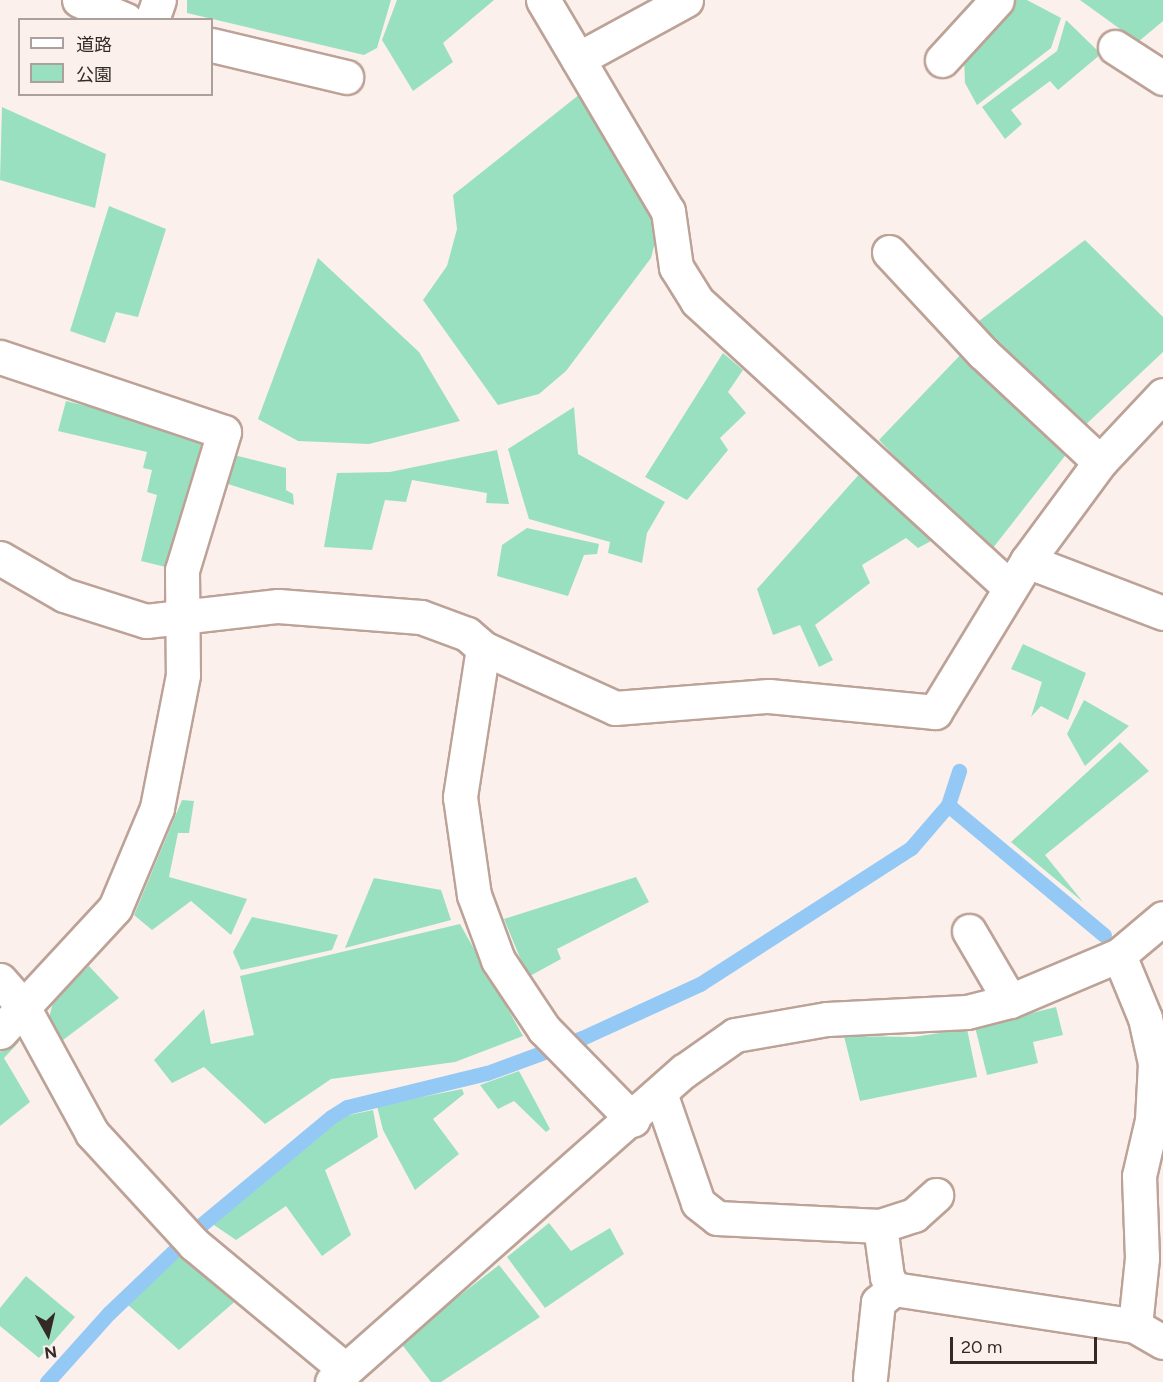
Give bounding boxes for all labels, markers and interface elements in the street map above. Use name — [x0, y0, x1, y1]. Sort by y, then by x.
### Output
legend — [18, 18, 213, 96]
text: 道路 — [76, 34, 112, 56]
text: 公園 — [76, 64, 112, 86]
north arrow — [18, 1304, 78, 1364]
scale bar — [953, 1325, 1100, 1363]
text: 20 m — [961, 1336, 1002, 1358]
text: N — [43, 1342, 58, 1363]

